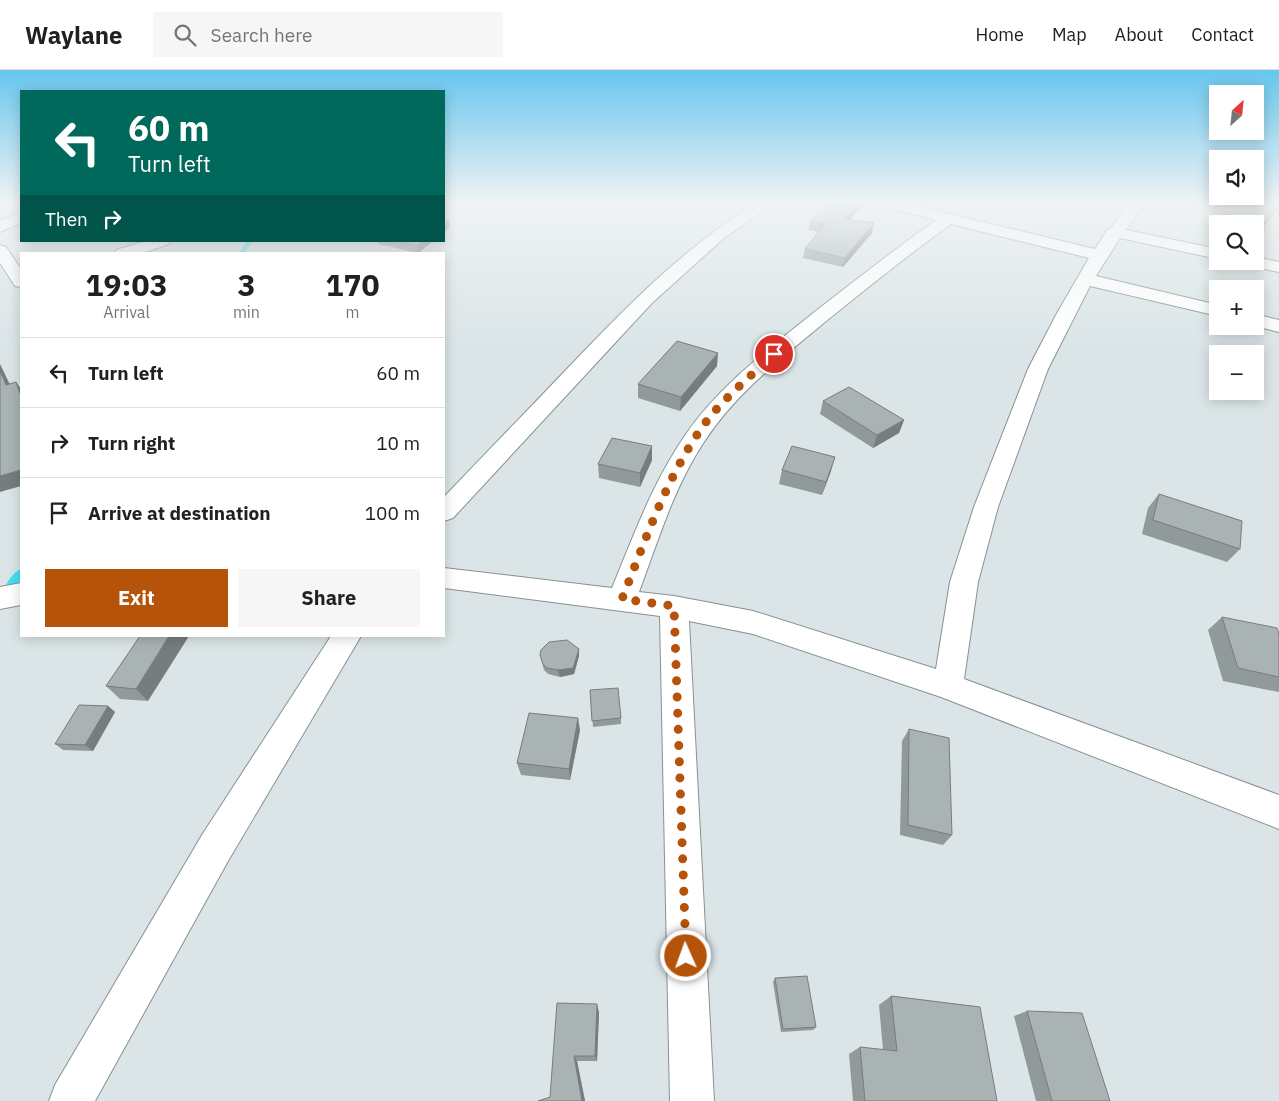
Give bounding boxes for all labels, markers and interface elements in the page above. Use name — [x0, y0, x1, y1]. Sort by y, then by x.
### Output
search box — [153, 12, 503, 57]
text: Waylane — [25, 19, 123, 51]
icon: search — [171, 21, 199, 49]
text: Search here — [211, 23, 312, 47]
text: Home — [976, 23, 1024, 46]
text: Map — [1052, 23, 1087, 46]
text: About — [1115, 23, 1163, 46]
text: Contact — [1191, 23, 1254, 46]
north arrow — [1209, 85, 1264, 140]
map controls — [1209, 85, 1264, 400]
text: 60 m — [128, 105, 210, 151]
icon: left — [45, 110, 110, 175]
text: Turn left — [128, 149, 211, 178]
button: sound — [1209, 150, 1264, 205]
icon: right — [98, 205, 126, 233]
text: Then — [45, 207, 88, 231]
button: search — [1209, 215, 1264, 270]
text: 19:03 — [86, 265, 167, 304]
text: 3 — [237, 265, 255, 304]
text: 170 — [325, 265, 379, 304]
button: + — [1209, 280, 1264, 335]
text: Arrival — [103, 302, 150, 322]
text: min — [233, 302, 260, 322]
text: m — [345, 302, 359, 322]
pin — [753, 333, 795, 375]
icon: arrive — [760, 340, 788, 368]
button: − — [1209, 345, 1264, 400]
icon: left — [45, 359, 73, 387]
text: Turn left — [88, 361, 164, 385]
text: 60 m — [376, 361, 420, 385]
icon: right — [45, 429, 73, 457]
text: Turn right — [88, 431, 175, 455]
text: 10 m — [376, 431, 420, 455]
icon: arrive — [45, 499, 73, 527]
text: Arrive at destination — [88, 501, 271, 525]
text: 100 m — [365, 501, 420, 525]
button: Exit — [45, 569, 228, 627]
button: Share — [238, 569, 420, 627]
position arrow — [659, 929, 711, 981]

